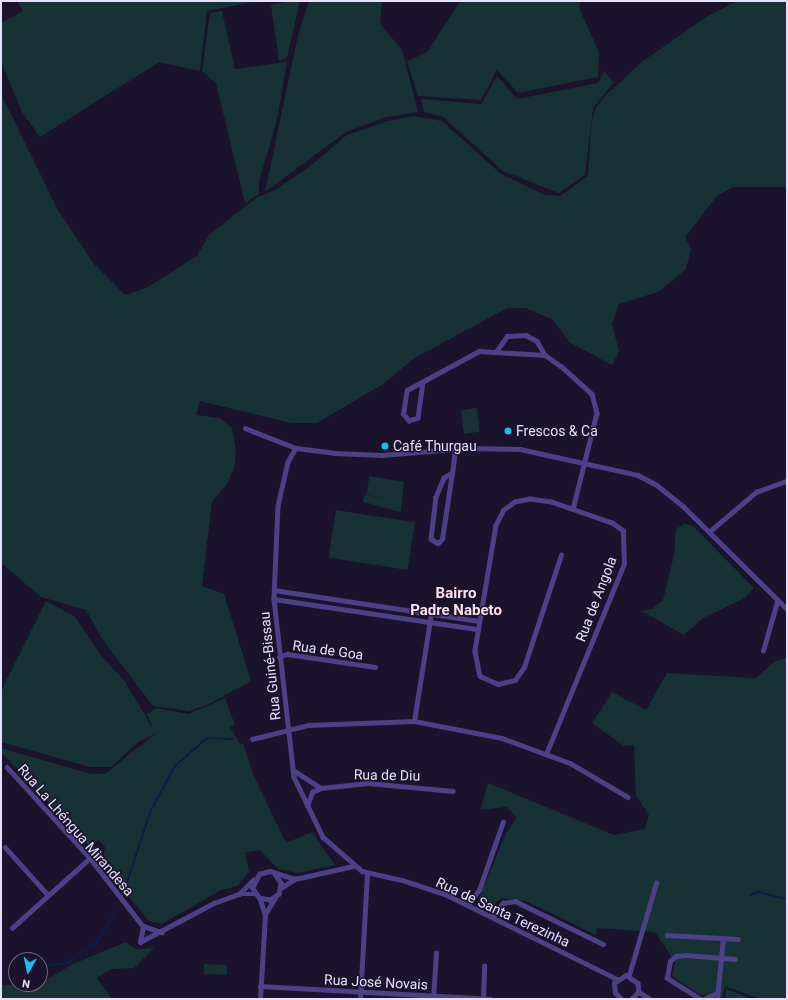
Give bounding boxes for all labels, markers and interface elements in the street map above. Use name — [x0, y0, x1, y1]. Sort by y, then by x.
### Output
place label: Frescos & Ca — [516, 423, 598, 439]
marker: Frescos & Ca — [503, 426, 513, 436]
place label: Café Thurgau — [393, 438, 477, 454]
marker: Café Thurgau — [380, 441, 390, 451]
street label: Rua de Angola — [572, 554, 620, 644]
district label: Bairro Padre Nabeto — [410, 584, 502, 619]
street label: Rua Guiné-Bissau — [256, 611, 284, 721]
street label: Rua de Goa — [291, 637, 365, 663]
street label: Rua La Lhéngua Mirandesa — [14, 761, 138, 899]
street label: Rua de Diu — [354, 766, 420, 784]
street label: Rua de Santa Terezinha — [433, 874, 573, 950]
north arrow — [8, 952, 48, 992]
street label: Rua José Novais — [324, 971, 428, 993]
text: N — [21, 976, 31, 990]

